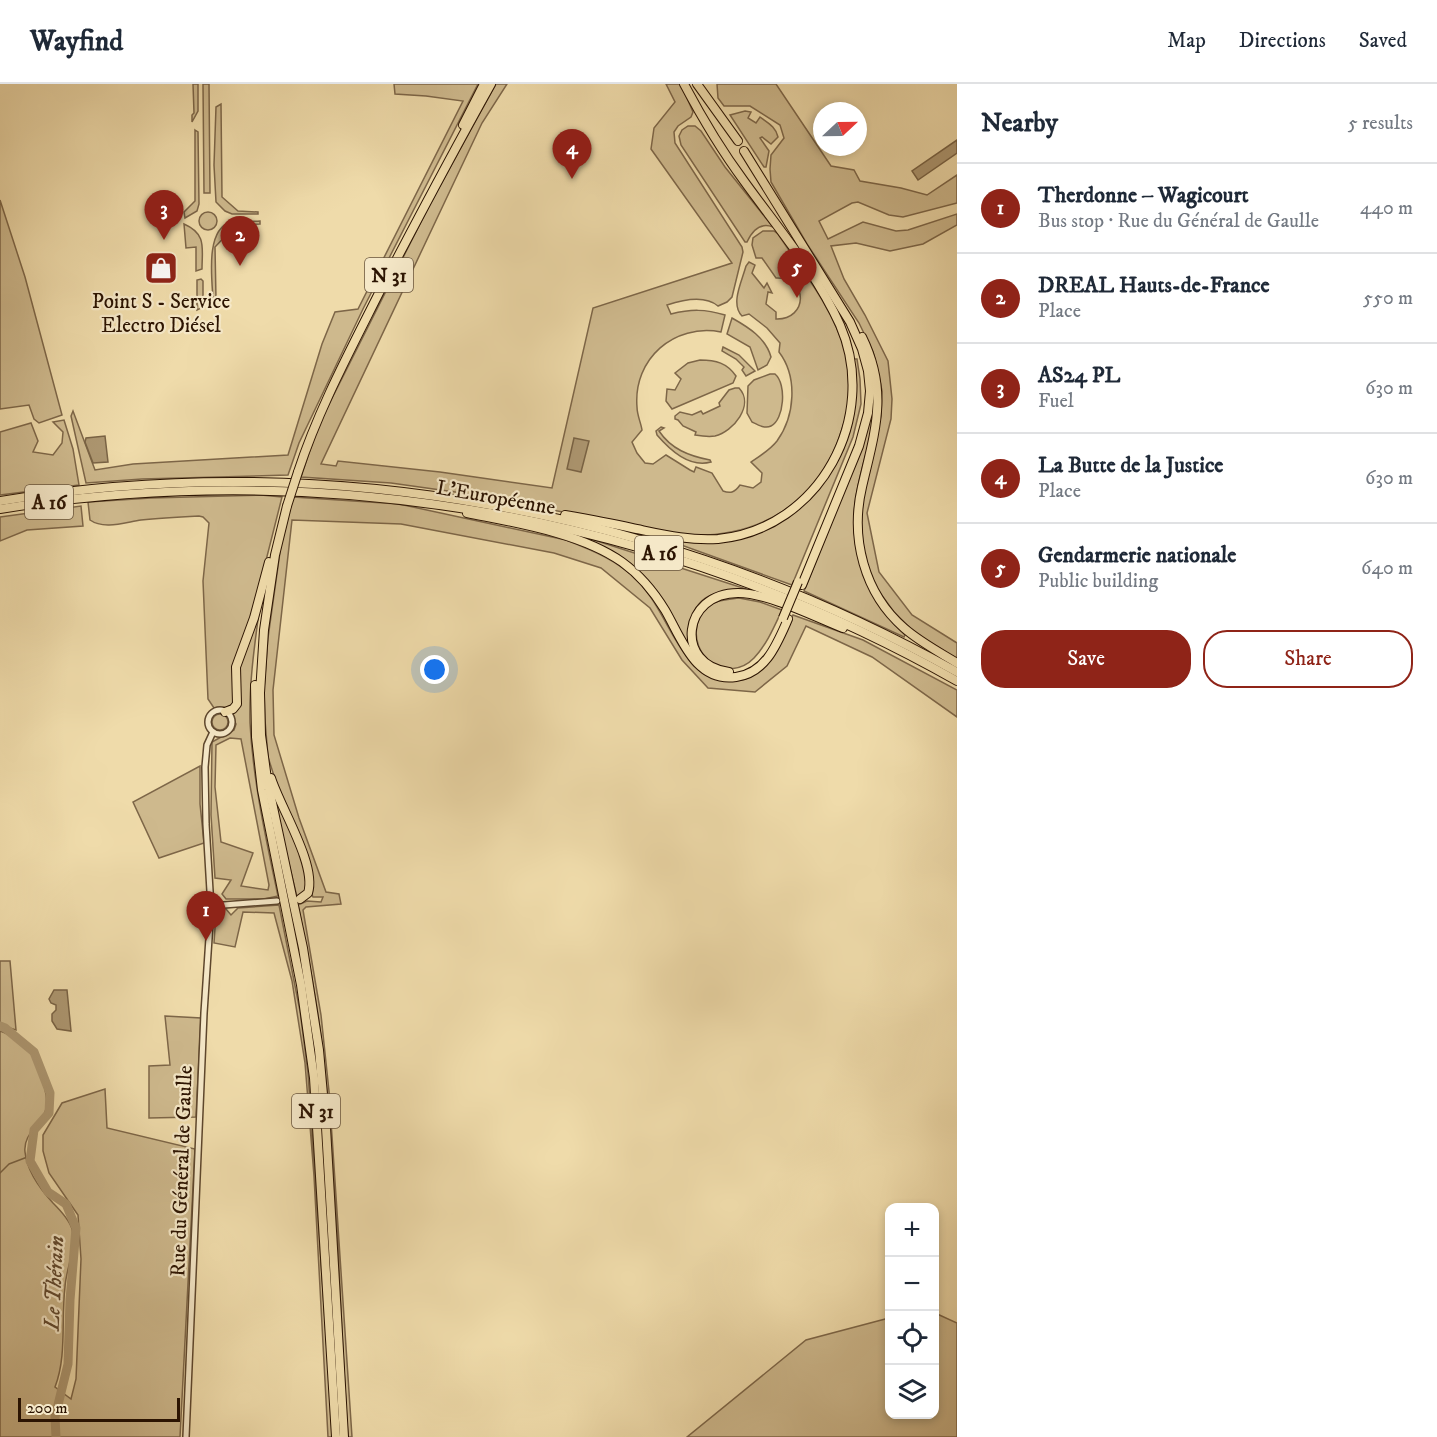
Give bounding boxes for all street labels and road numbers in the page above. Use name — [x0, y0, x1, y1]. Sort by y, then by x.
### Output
road number: N 31 — [365, 258, 413, 292]
street label: L'Européenne — [434, 475, 558, 521]
road number: A 16 — [25, 485, 73, 519]
road number: A 16 — [635, 536, 683, 570]
street label: Rue du Général de Gaulle — [165, 1065, 199, 1277]
road number: N 31 — [292, 1094, 340, 1128]

